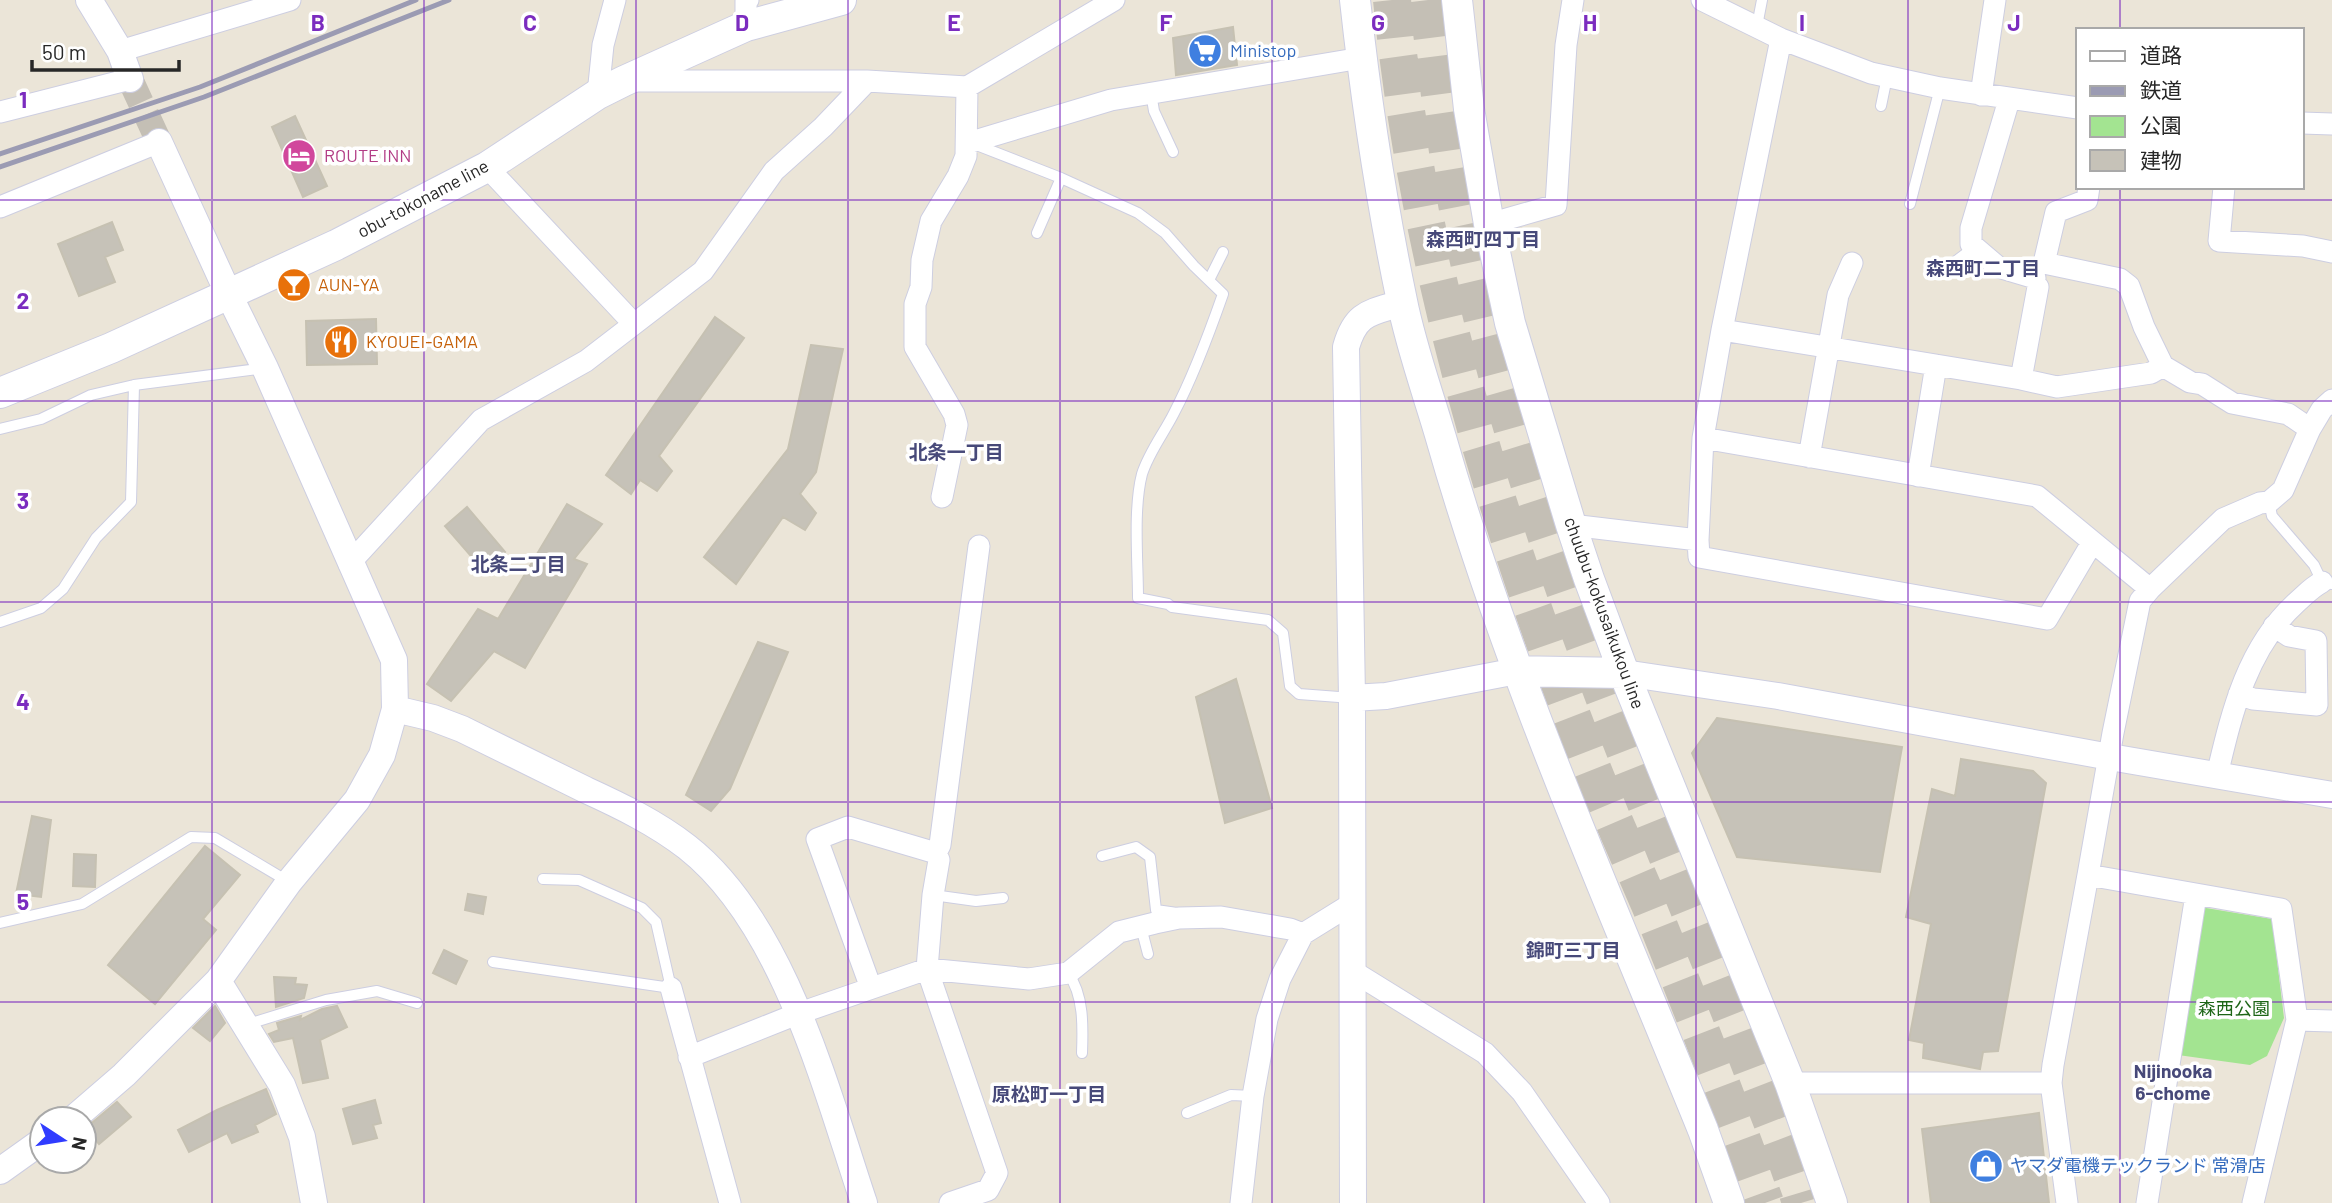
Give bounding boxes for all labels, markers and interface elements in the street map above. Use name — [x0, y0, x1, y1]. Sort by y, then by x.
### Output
text: B — [311, 8, 325, 36]
text: C — [523, 8, 537, 36]
text: D — [735, 8, 749, 36]
text: E — [947, 8, 961, 36]
text: F — [1160, 8, 1173, 36]
text: G — [1371, 8, 1385, 36]
text: H — [1583, 8, 1597, 36]
text: I — [1799, 8, 1805, 36]
text: J — [2007, 8, 2021, 36]
scale bar — [32, 28, 178, 72]
legend — [2076, 28, 2304, 189]
supermarket icon: Ministop — [1186, 32, 1224, 70]
text: 50 m — [42, 39, 86, 64]
place label: Ministop — [1230, 39, 1296, 61]
text: 道路 — [2140, 42, 2182, 67]
text: 鉄道 — [2140, 77, 2182, 102]
text: 1 — [19, 85, 27, 113]
text: 公園 — [2140, 112, 2182, 137]
hotel icon: ROUTE INN — [280, 137, 318, 175]
place label: ROUTE INN — [324, 144, 411, 166]
text: 建物 — [2140, 147, 2182, 172]
street label: obu-tokoname line — [353, 154, 492, 242]
district label: 森西町四丁目 — [1426, 227, 1540, 250]
district label: 森西町二丁目 — [1926, 256, 2040, 279]
bar icon: AUN-YA — [275, 266, 313, 304]
place label: AUN-YA — [318, 273, 379, 295]
text: 2 — [17, 286, 29, 314]
restaurant icon: KYOUEI-GAMA — [322, 323, 360, 361]
place label: KYOUEI-GAMA — [366, 330, 478, 352]
district label: 北条一丁目 — [908, 440, 1004, 463]
text: 3 — [17, 486, 29, 514]
street label: chuubu-kokusaikukou line — [1560, 514, 1650, 712]
district label: 北条二丁目 — [470, 552, 566, 575]
text: 4 — [16, 687, 30, 715]
text: 5 — [17, 887, 29, 915]
district label: 錦町三丁目 — [1525, 938, 1621, 961]
park label: 森西公園 — [2198, 997, 2270, 1019]
district label: Nijinooka 6-chome — [2134, 1059, 2212, 1104]
district label: 原松町一丁目 — [992, 1082, 1106, 1105]
north arrow — [28, 1105, 98, 1175]
text: N — [68, 1135, 93, 1152]
shop icon: ヤマダ電機テックランド 常滑店 — [1967, 1147, 2005, 1185]
place label: ヤマダ電機テックランド 常滑店 — [2010, 1154, 2266, 1176]

